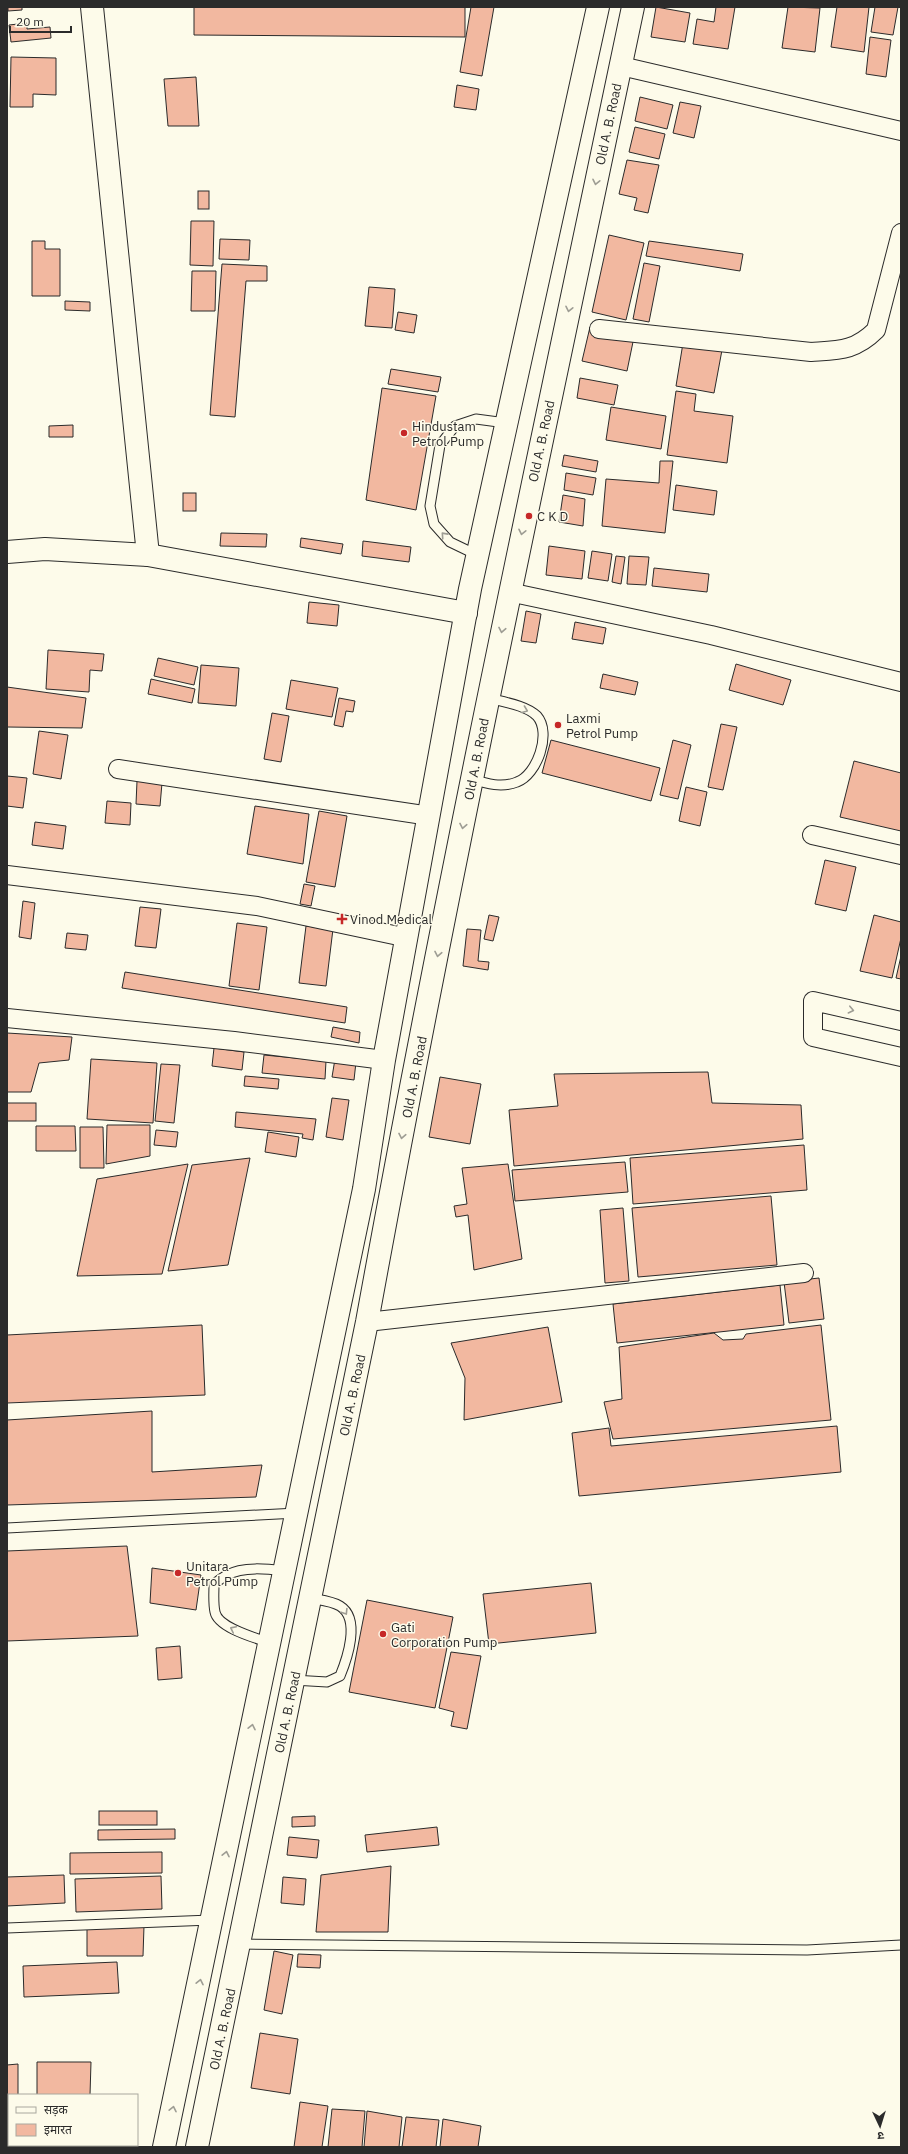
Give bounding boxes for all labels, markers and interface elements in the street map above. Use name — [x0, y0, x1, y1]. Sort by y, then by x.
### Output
scale bar — [10, 8, 71, 34]
text: 20 m — [16, 14, 44, 29]
street label: Old A. B. Road — [592, 82, 625, 167]
one-way arrow — [593, 179, 601, 185]
one-way arrow — [566, 306, 574, 312]
street label: Old A. B. Road — [525, 399, 558, 484]
place label: Hindustam Petrol Pump — [412, 418, 484, 450]
marker: Hindustam Petrol Pump — [399, 428, 409, 438]
place label: C K D — [537, 508, 568, 525]
marker: C K D — [524, 511, 534, 521]
one-way arrow — [518, 529, 526, 535]
one-way arrow — [442, 532, 449, 540]
one-way arrow — [498, 627, 506, 633]
one-way arrow — [522, 705, 529, 713]
place label: Laxmi Petrol Pump — [566, 710, 638, 742]
street label: Old A. B. Road — [460, 717, 493, 802]
marker: Laxmi Petrol Pump — [553, 720, 563, 730]
one-way arrow — [459, 823, 468, 829]
place label: Vinod Medical — [350, 911, 432, 928]
marker: Vinod Medical — [337, 914, 347, 924]
one-way arrow — [434, 951, 443, 957]
one-way arrow — [848, 1006, 855, 1014]
street label: Old A. B. Road — [398, 1035, 431, 1120]
one-way arrow — [398, 1133, 406, 1139]
street label: Old A. B. Road — [336, 1353, 369, 1438]
place label: Unitara Petrol Pump — [186, 1558, 258, 1590]
marker: Unitara Petrol Pump — [173, 1568, 183, 1578]
one-way arrow — [340, 1608, 347, 1615]
place label: Gati Corporation Pump — [391, 1619, 497, 1651]
one-way arrow — [230, 1626, 238, 1634]
marker: Gati Corporation Pump — [378, 1629, 388, 1639]
street label: Old A. B. Road — [271, 1670, 304, 1755]
one-way arrow — [248, 1724, 256, 1730]
one-way arrow — [221, 1851, 229, 1858]
one-way arrow — [195, 1979, 203, 1985]
street label: Old A. B. Road — [206, 1987, 239, 2072]
legend — [8, 2094, 138, 2146]
text: सड़क — [44, 2102, 69, 2117]
one-way arrow — [169, 2106, 177, 2112]
north arrow — [860, 2106, 900, 2146]
text: इमारत — [44, 2122, 73, 2137]
text: उ — [876, 2129, 884, 2143]

